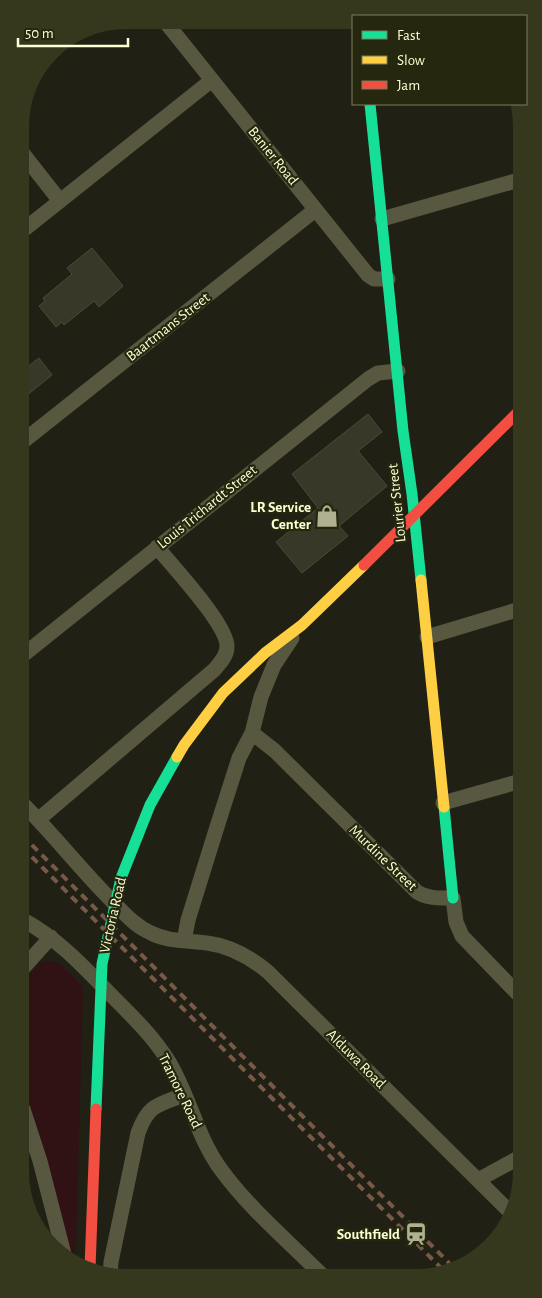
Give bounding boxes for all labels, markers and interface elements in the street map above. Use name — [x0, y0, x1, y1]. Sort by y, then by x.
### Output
scale bar — [18, 15, 128, 47]
legend — [352, 15, 527, 105]
text: 50 m — [25, 26, 54, 41]
text: Fast — [397, 28, 421, 43]
text: Slow — [397, 53, 425, 68]
text: Jam — [397, 78, 420, 93]
street label: Banier Road — [245, 124, 301, 188]
street label: Baartmans Street — [123, 290, 213, 364]
street label: Louis Trichardt Street — [154, 462, 260, 552]
street label: Lourier Street — [385, 463, 409, 543]
place label: LR Service Center — [250, 500, 312, 532]
shop icon: LR Service Center — [314, 503, 340, 529]
street label: Murdine Street — [346, 822, 420, 894]
street label: Victoria Road — [97, 875, 129, 954]
street label: Alduwa Road — [324, 1027, 389, 1092]
street label: Tramore Road — [155, 1051, 205, 1131]
station icon: Southfield — [403, 1221, 429, 1247]
place label: Southfield — [337, 1227, 400, 1242]

